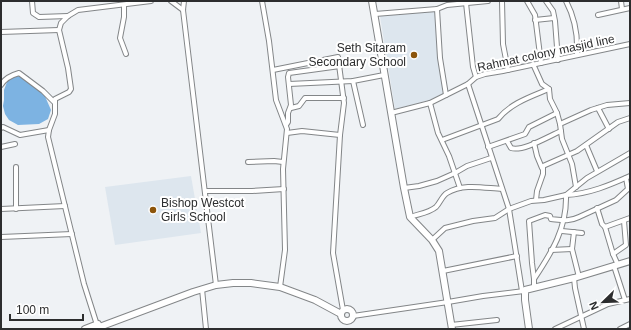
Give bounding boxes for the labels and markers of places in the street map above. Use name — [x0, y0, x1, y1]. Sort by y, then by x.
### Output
place label: Seth Sitaram Secondary School — [309, 41, 406, 69]
marker: Seth Sitaram Secondary School — [409, 50, 419, 60]
place label: Bishop Westcot Girls School — [161, 196, 245, 224]
marker: Bishop Westcot Girls School — [148, 205, 158, 215]

